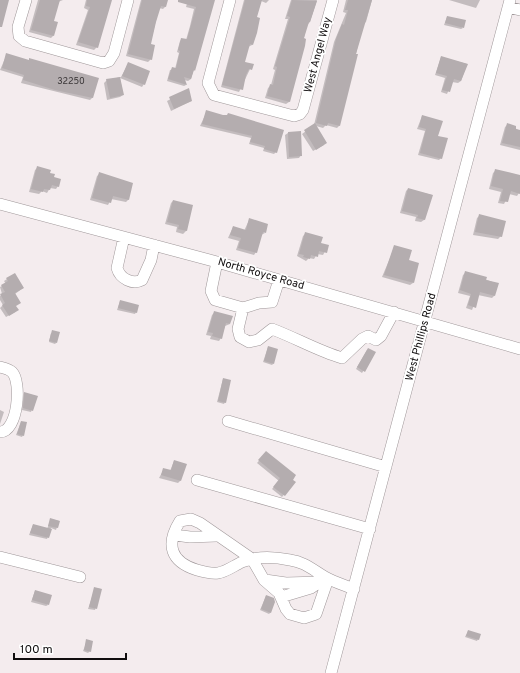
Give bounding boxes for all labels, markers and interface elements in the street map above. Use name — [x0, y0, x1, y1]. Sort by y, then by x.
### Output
street label: West Angel Way — [301, 15, 335, 94]
house number: 32250 — [57, 76, 85, 87]
street label: North Royce Road — [216, 255, 306, 293]
street label: West Phillips Road — [403, 292, 439, 382]
scale bar — [14, 635, 126, 661]
text: 100 m — [20, 642, 53, 658]

